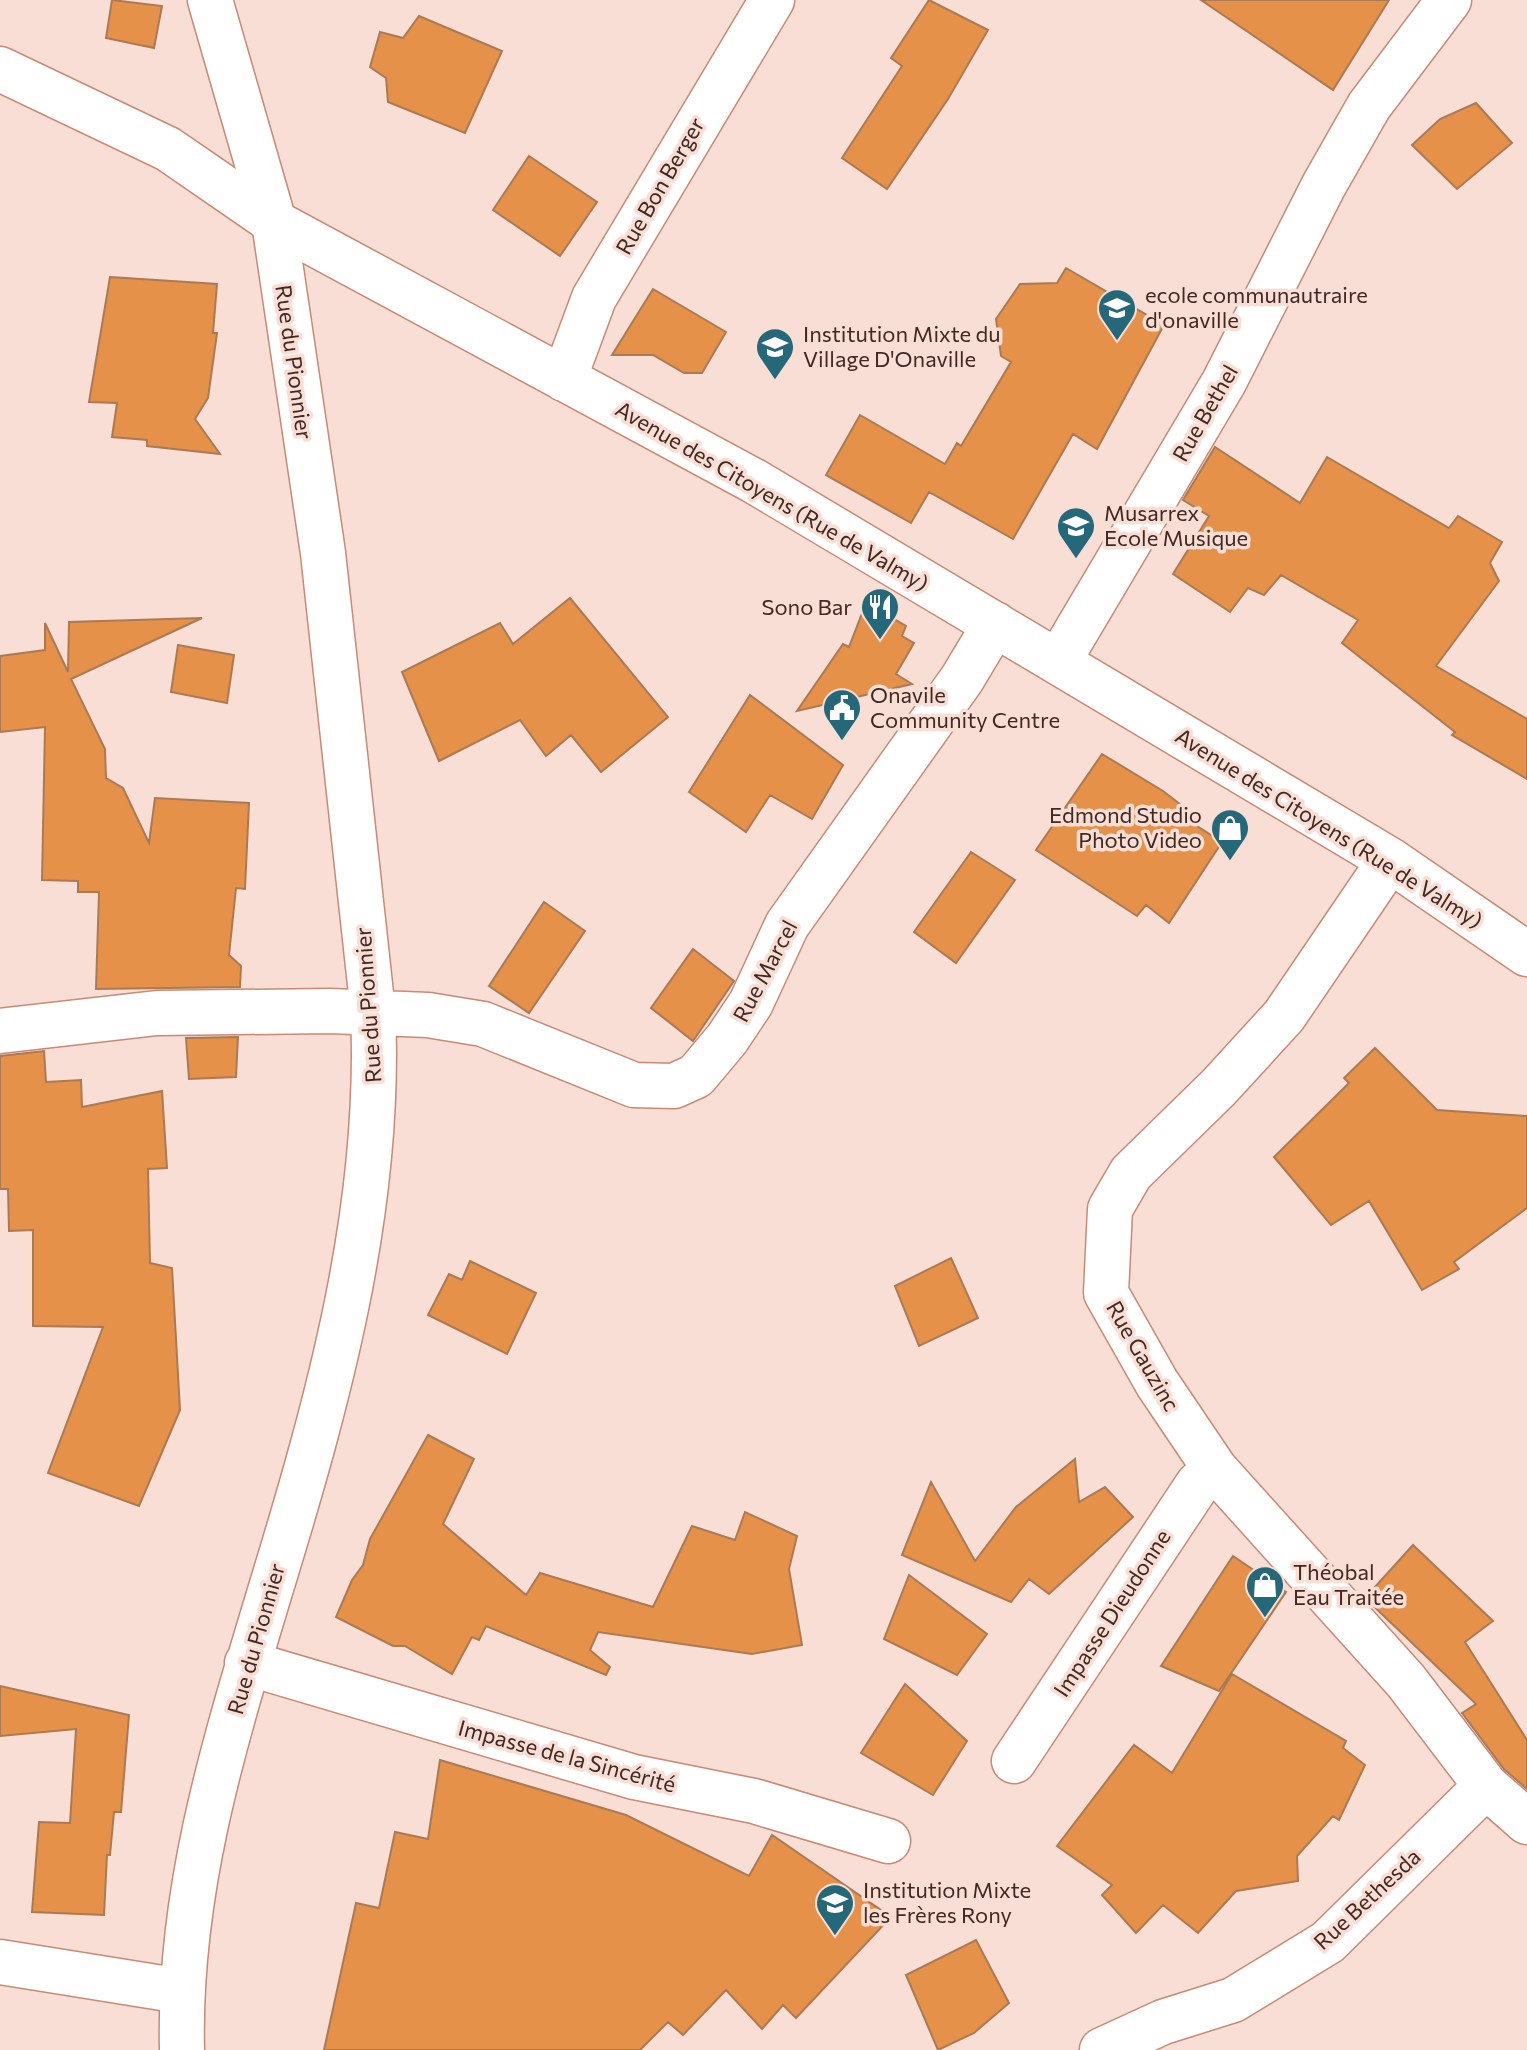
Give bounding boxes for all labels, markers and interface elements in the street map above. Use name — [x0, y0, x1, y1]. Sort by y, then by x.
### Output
street label: Rue Bon Berger — [609, 112, 710, 259]
place label: ecole communautraire d'onaville — [1145, 281, 1368, 333]
street label: Rue du Pionnier — [270, 283, 319, 441]
school or university icon: ecole communautraire d'onaville — [1096, 287, 1138, 342]
place label: Institution Mixte du Village D'Onaville — [803, 320, 1000, 372]
school or university icon: Institution Mixte du Village D'Onaville — [754, 326, 796, 381]
street label: Rue Bethel — [1166, 360, 1243, 466]
street label: Avenue des Citoyens (Rue de Valmy) — [611, 395, 934, 597]
place label: Musarrex Ecole Musique — [1104, 499, 1248, 551]
school or university icon: Musarrex Ecole Musique — [1055, 505, 1097, 560]
restaurant icon: Sono Bar — [859, 586, 901, 641]
place label: Sono Bar — [761, 593, 852, 620]
place label: Onavile Community Centre — [870, 681, 1060, 733]
public building icon: Onavile Community Centre — [821, 687, 863, 742]
street label: Avenue des Citoyens (Rue de Valmy) — [1171, 722, 1488, 934]
place label: Edmond Studio Photo Video — [1049, 801, 1202, 853]
shop icon: Edmond Studio Photo Video — [1209, 807, 1251, 862]
street label: Rue Marcel — [726, 915, 803, 1026]
street label: Rue du Pionnier — [349, 926, 386, 1084]
street label: Rue Gauzinc — [1101, 1296, 1186, 1416]
street label: Impasse Dieudonne — [1047, 1524, 1176, 1701]
place label: Théobal Eau Traitée — [1293, 1558, 1404, 1610]
street label: Rue du Pionnier — [221, 1560, 290, 1717]
shop icon: Théobal Eau Traitée — [1244, 1564, 1286, 1619]
street label: Impasse de la Sincérité — [455, 1713, 679, 1798]
street label: Rue Bethesda — [1308, 1842, 1426, 1955]
place label: Institution Mixte les Frères Rony — [863, 1876, 1031, 1928]
school or university icon: Institution Mixte les Frères Rony — [814, 1882, 856, 1937]

